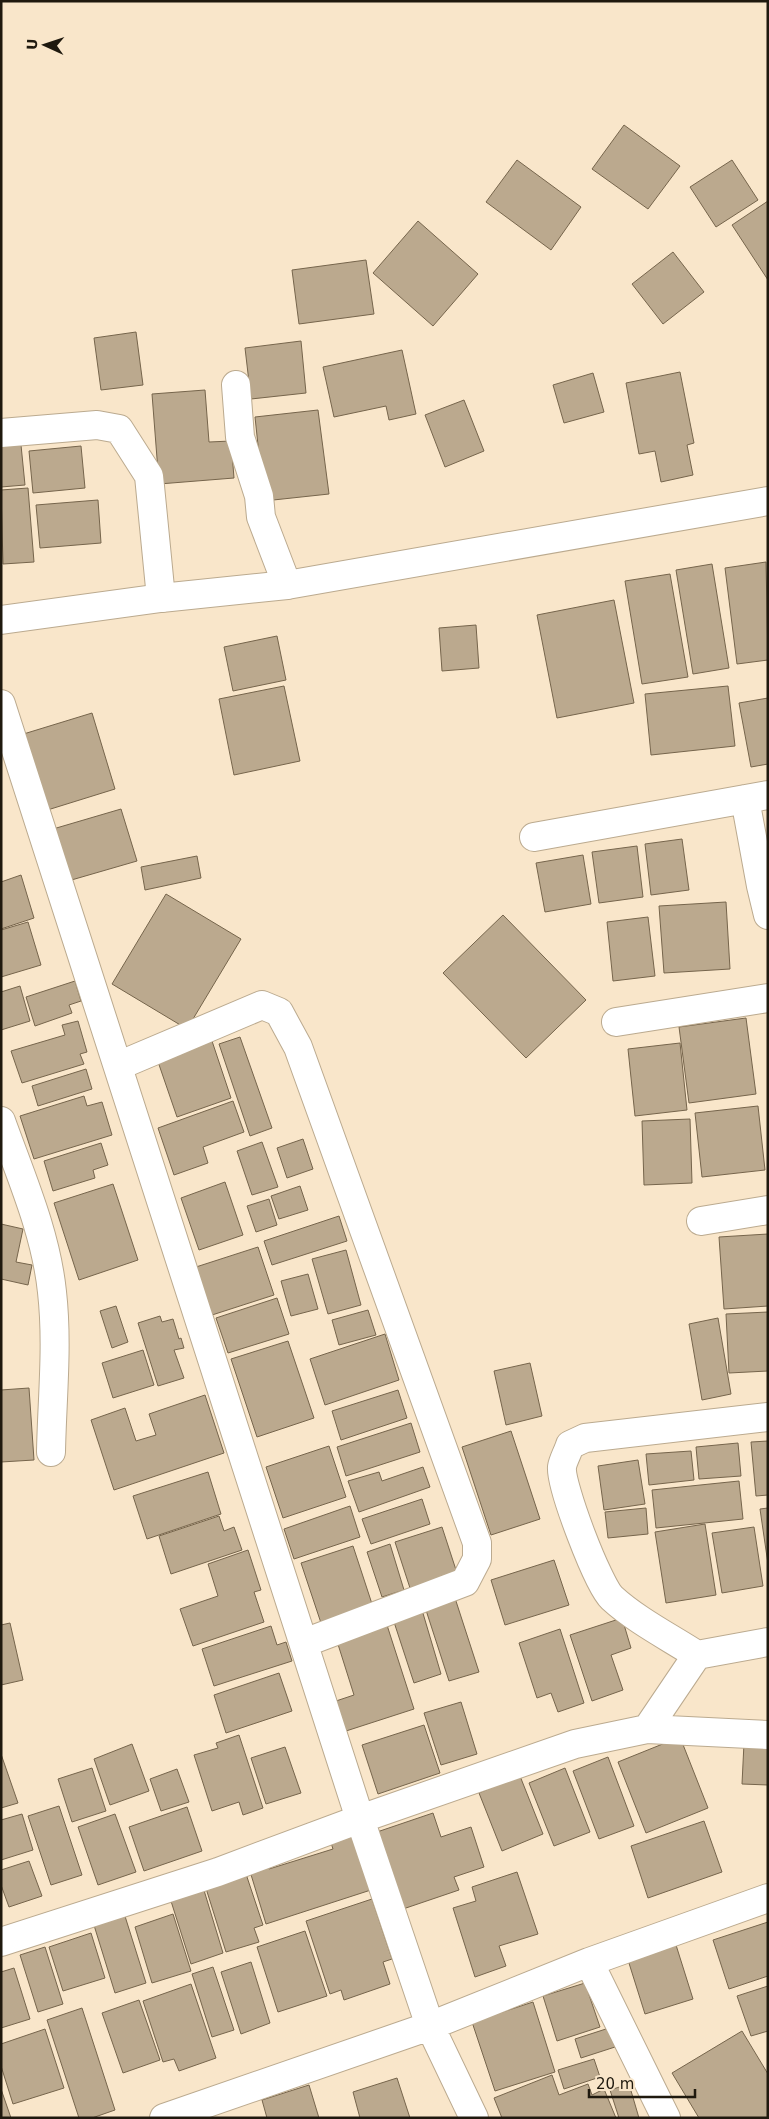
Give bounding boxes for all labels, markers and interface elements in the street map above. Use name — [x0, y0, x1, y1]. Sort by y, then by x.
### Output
north arrow — [20, 20, 70, 70]
text: U — [24, 38, 40, 50]
scale bar — [589, 2066, 695, 2098]
text: 20 m — [596, 2075, 634, 2093]

